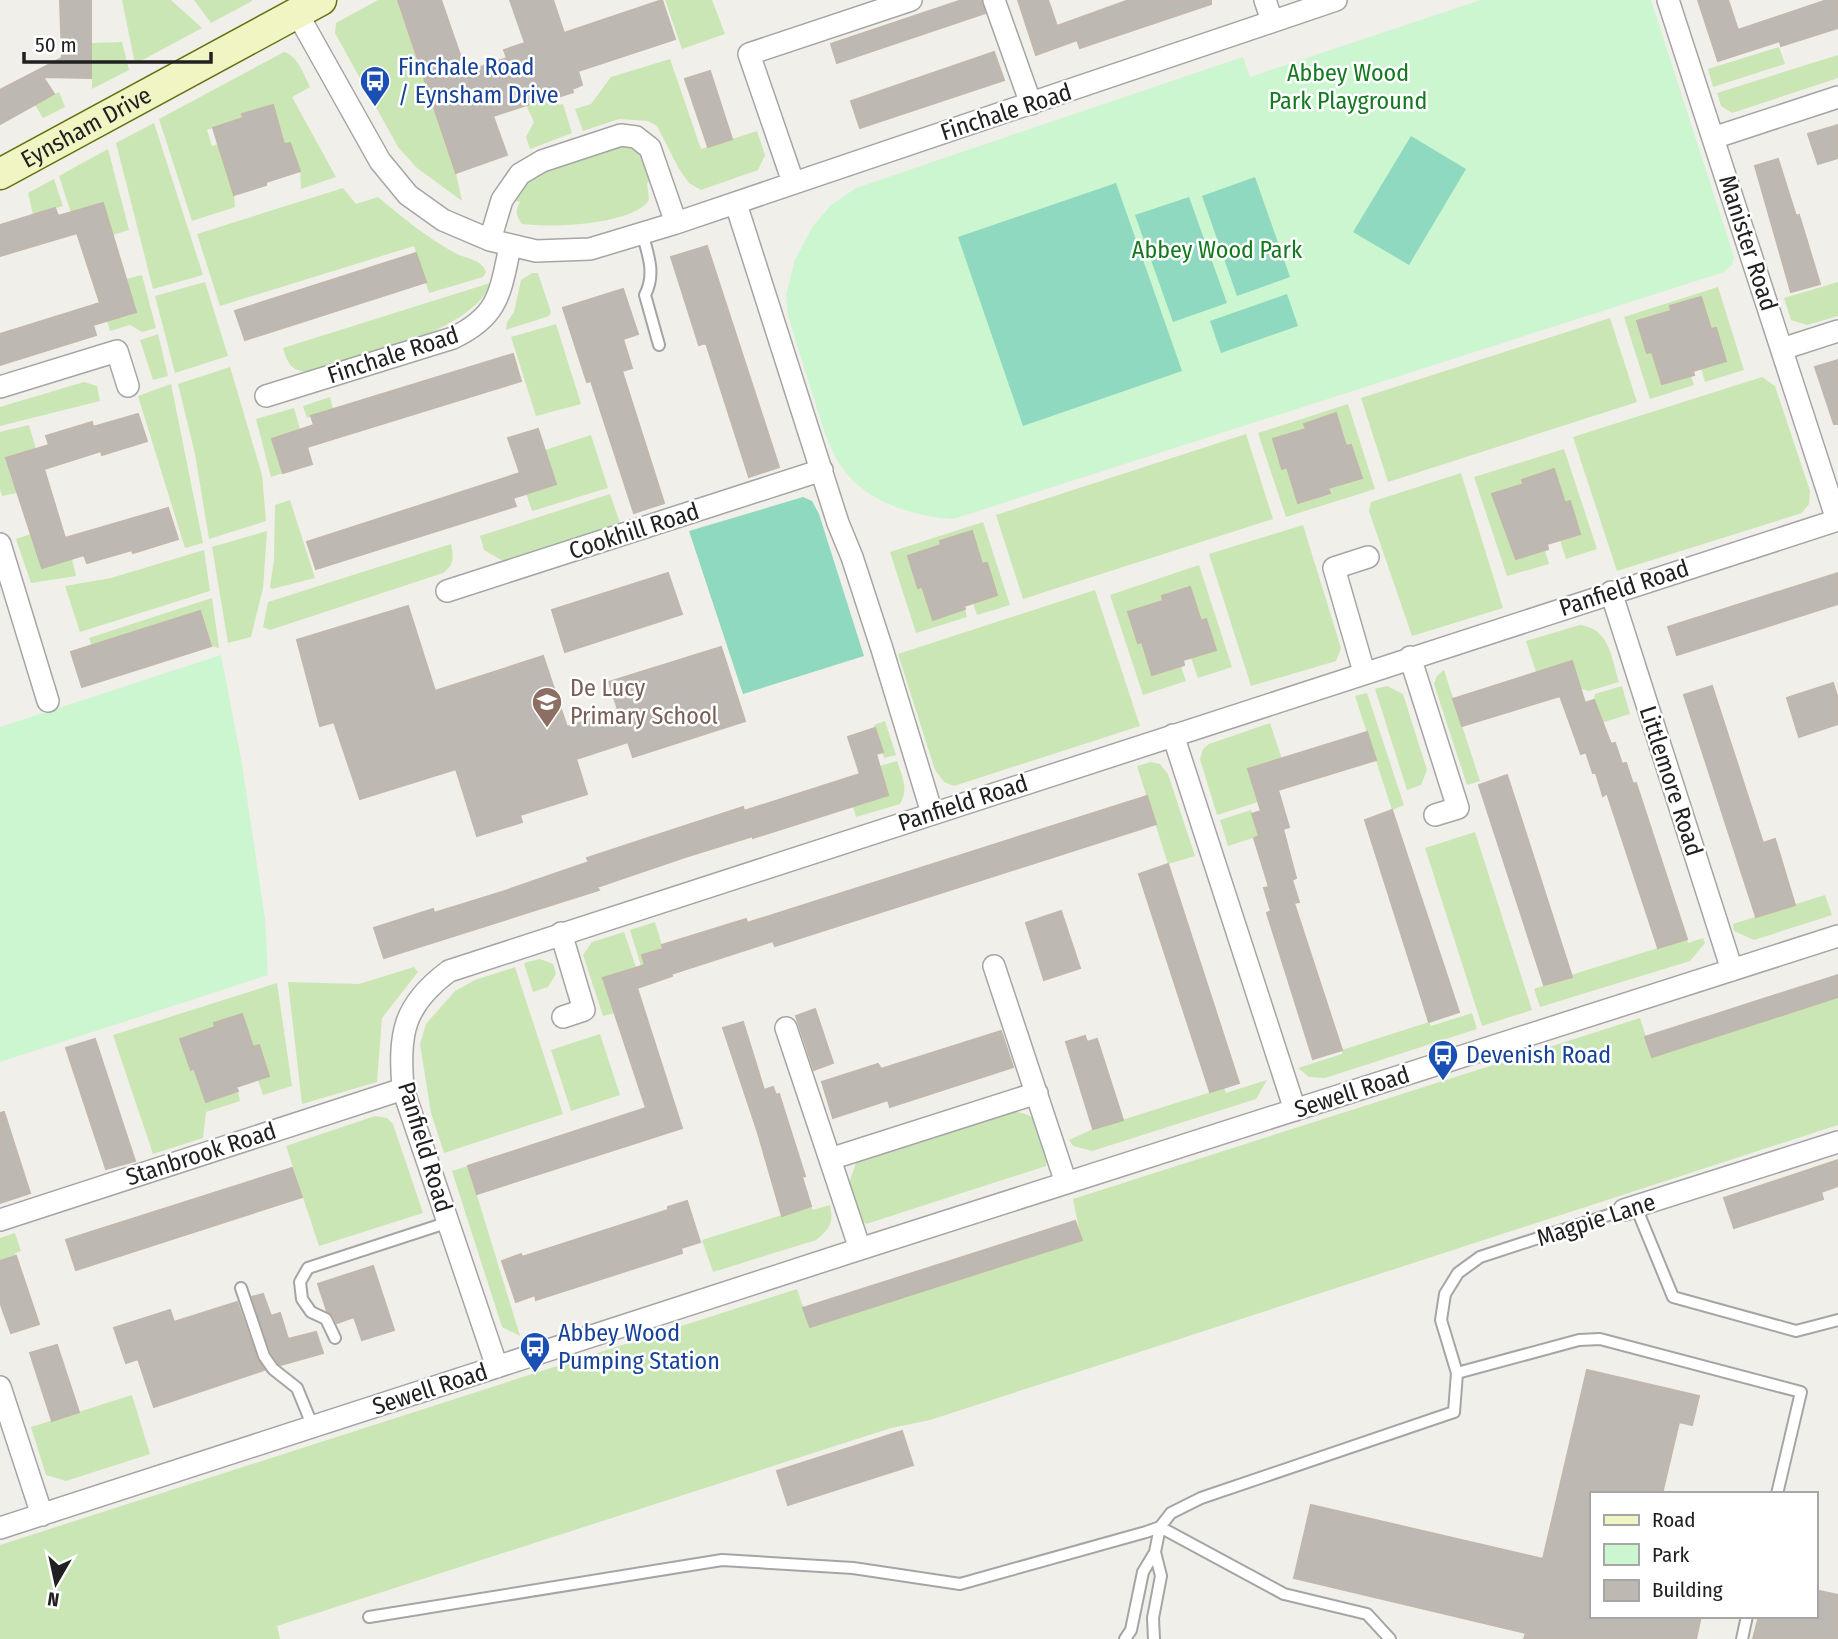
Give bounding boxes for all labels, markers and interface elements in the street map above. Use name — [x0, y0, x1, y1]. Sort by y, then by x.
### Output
scale bar — [24, 21, 212, 65]
text: 50 m — [35, 32, 77, 58]
place label: Finchale Road / Eynsham Drive — [398, 53, 559, 109]
park label: Abbey Wood Park Playground — [1269, 59, 1427, 115]
bus stop icon: Finchale Road / Eynsham Drive — [358, 64, 392, 108]
street label: Finchale Road — [937, 78, 1075, 146]
street label: Eynsham Drive — [16, 81, 156, 174]
street label: Manister Road — [1713, 172, 1783, 314]
park label: Abbey Wood Park — [1132, 236, 1303, 264]
street label: Finchale Road — [324, 321, 462, 389]
street label: Cookhill Road — [566, 497, 702, 565]
street label: Panfield Road — [1556, 554, 1692, 622]
place label: De Lucy Primary School — [570, 674, 718, 730]
school or university icon: De Lucy Primary School — [530, 685, 564, 729]
street label: Littlemore Road — [1634, 702, 1708, 860]
street label: Panfield Road — [895, 769, 1031, 837]
bus stop icon: Devenish Road — [1426, 1038, 1460, 1082]
place label: Devenish Road — [1466, 1041, 1611, 1069]
street label: Sewell Road — [1291, 1060, 1413, 1124]
street label: Panfield Road — [392, 1079, 458, 1215]
street label: Stanbrook Road — [122, 1117, 280, 1191]
street label: Magpie Lane — [1533, 1188, 1659, 1252]
place label: Abbey Wood Pumping Station — [558, 1319, 720, 1375]
bus stop icon: Abbey Wood Pumping Station — [518, 1330, 552, 1374]
street label: Sewell Road — [369, 1357, 491, 1421]
legend — [1590, 1492, 1817, 1618]
text: Road — [1652, 1507, 1696, 1533]
text: Park — [1652, 1542, 1690, 1568]
north arrow — [21, 1548, 91, 1618]
text: Building — [1652, 1577, 1723, 1603]
text: N — [46, 1587, 61, 1612]

